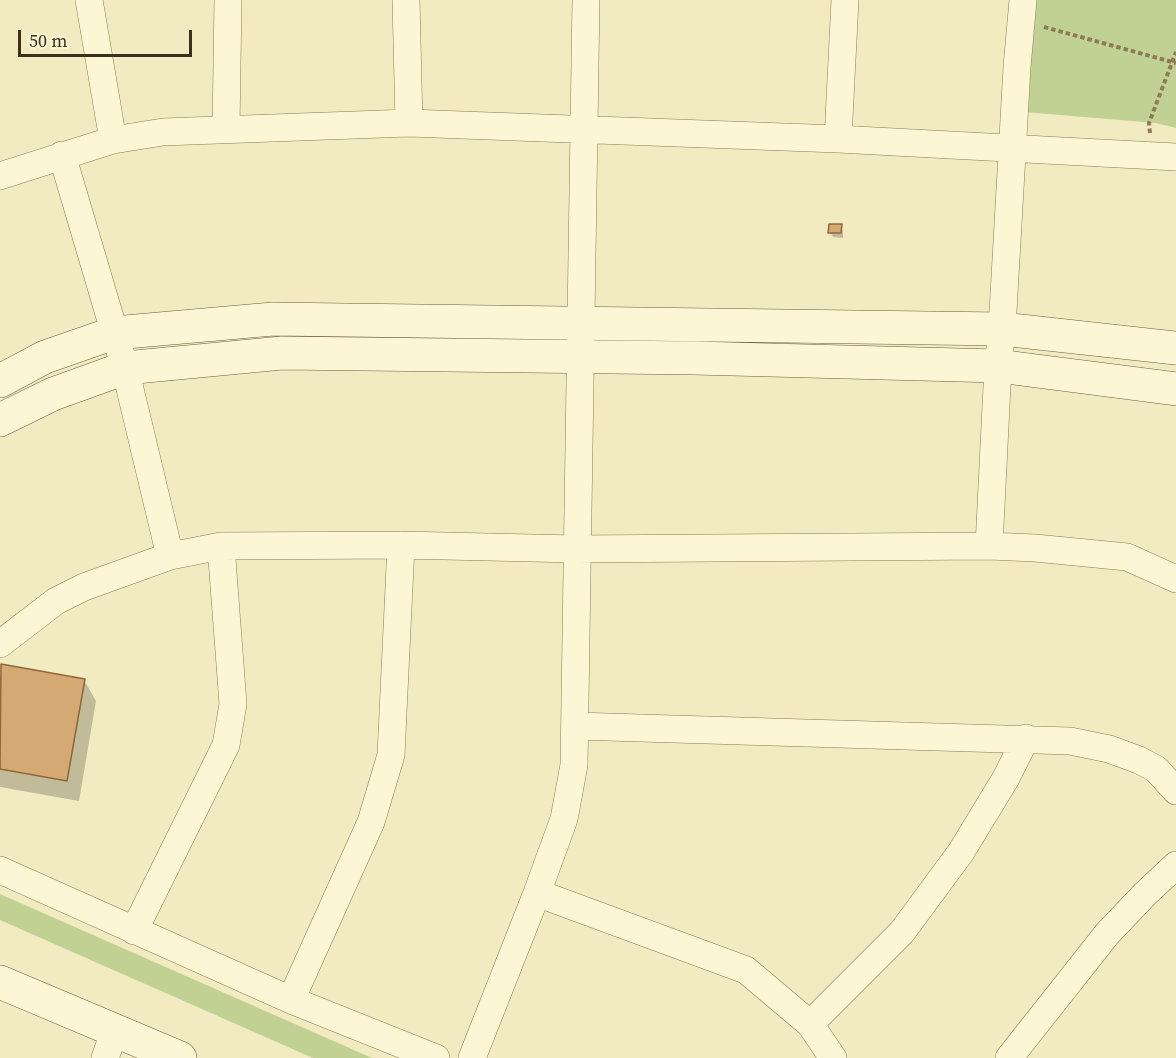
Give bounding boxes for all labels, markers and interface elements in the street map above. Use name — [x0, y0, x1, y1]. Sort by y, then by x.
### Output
scale bar — [21, 18, 195, 56]
text: 50 m — [29, 28, 67, 53]

